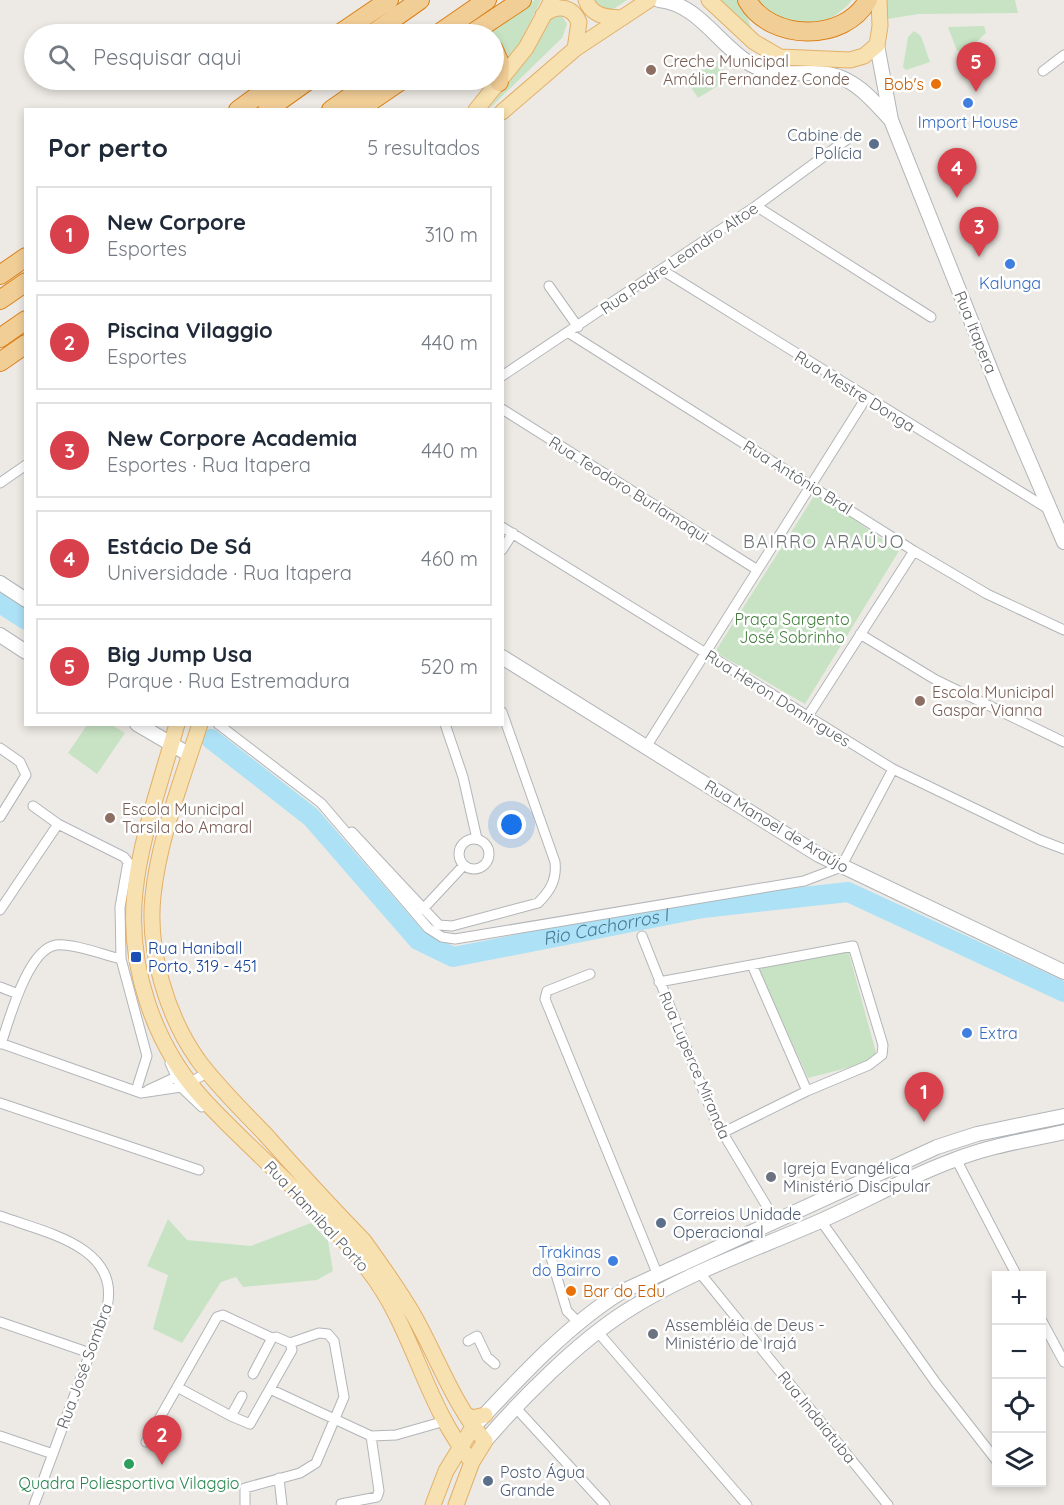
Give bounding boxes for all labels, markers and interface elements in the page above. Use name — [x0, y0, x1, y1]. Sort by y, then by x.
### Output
search box — [24, 24, 504, 90]
icon: search — [45, 41, 78, 74]
pin: 5 — [956, 42, 996, 92]
text: Pesquisar aqui — [93, 43, 241, 71]
place label: Creche Municipal Amália Fernandez Conde — [663, 51, 850, 89]
marker: Creche Municipal Amália Fernandez Conde — [644, 63, 658, 77]
place label: Bob's — [884, 74, 924, 94]
marker: Bob's — [929, 77, 943, 91]
marker: Import House — [961, 96, 975, 110]
place label: Import House — [918, 112, 1018, 132]
place label: Cabine de Polícia — [787, 125, 862, 163]
text: Por perto — [48, 131, 168, 164]
text: 5 resultados — [367, 135, 480, 160]
marker: Cabine de Polícia — [867, 137, 881, 151]
pin: 4 — [938, 148, 976, 198]
street label: Rua Padre Leandro Altoe — [596, 198, 762, 318]
text: New Corpore — [107, 208, 246, 236]
pin: 3 — [960, 208, 998, 257]
text: 1 — [66, 222, 73, 247]
text: 310 m — [425, 222, 478, 247]
text: Esportes — [107, 236, 187, 261]
marker: Kalunga — [1003, 257, 1017, 271]
place label: Kalunga — [979, 273, 1041, 293]
street label: Rua Itapera — [950, 288, 1002, 376]
text: Piscina Vilaggio — [107, 316, 273, 344]
text: 2 — [64, 330, 75, 355]
text: 440 m — [421, 330, 478, 355]
text: Esportes — [107, 344, 187, 369]
street label: Rua Mestre Donga — [791, 346, 919, 436]
text: New Corpore Academia — [107, 424, 357, 452]
street label: Rua Teodoro Burlamaqui — [545, 432, 713, 546]
street label: Rua Antônio Bral — [740, 435, 856, 519]
text: 3 — [64, 438, 75, 463]
text: 440 m — [421, 438, 478, 463]
text: Esportes · Rua Itapera — [107, 452, 311, 477]
district label: BAIRRO ARAÚJO — [743, 530, 905, 553]
text: Estácio De Sá — [107, 532, 252, 560]
text: 4 — [64, 546, 75, 571]
text: 460 m — [421, 546, 478, 571]
text: Universidade · Rua Itapera — [107, 560, 352, 585]
park label: Praça Sargento José Sobrinho — [734, 609, 850, 647]
text: Big Jump Usa — [107, 640, 252, 668]
street label: Rua Heron Domingues — [702, 645, 854, 751]
text: 5 — [64, 654, 75, 679]
text: 520 m — [420, 654, 478, 679]
text: Parque · Rua Estremadura — [107, 668, 350, 693]
place label: Escola Municipal Gaspar Vianna — [932, 682, 1054, 720]
marker: Escola Municipal Gaspar Vianna — [913, 694, 927, 708]
street label: Rua Manoel de Araújo — [701, 775, 853, 877]
place label: Escola Municipal Tarsila do Amaral — [122, 799, 252, 837]
your location — [497, 810, 526, 839]
marker: Escola Municipal Tarsila do Amaral — [103, 811, 117, 825]
water label: Rio Cachorros I — [541, 903, 671, 950]
place label: Rua Haniball Porto, 319 - 451 — [148, 938, 257, 976]
marker: Rua Haniball Porto, 319 - 451 — [129, 950, 143, 964]
street label: Rua Luperce Miranda — [655, 988, 735, 1142]
place label: Extra — [979, 1023, 1018, 1043]
marker: Extra — [960, 1026, 974, 1040]
pin: 1 — [904, 1072, 944, 1122]
street label: Rua Hannibal Porto — [260, 1156, 374, 1276]
place label: Igreja Evangélica Ministério Discipular — [783, 1158, 930, 1196]
marker: Igreja Evangélica Ministério Discipular — [764, 1170, 778, 1184]
place label: Correios Unidade Operacional — [673, 1204, 801, 1242]
marker: Correios Unidade Operacional — [654, 1216, 668, 1230]
place label: Trakinas do Bairro — [532, 1242, 601, 1280]
marker: Trakinas do Bairro — [606, 1254, 620, 1268]
map controls — [992, 1271, 1046, 1487]
button: + — [992, 1271, 1046, 1325]
place label: Bar do Edu — [583, 1281, 665, 1301]
marker: Bar do Edu — [564, 1284, 578, 1298]
street label: Rua José Sombra — [52, 1301, 116, 1431]
place label: Assembléia de Deus - Ministério de Irajá — [665, 1315, 825, 1353]
button: − — [992, 1325, 1046, 1379]
marker: Assembléia de Deus - Ministério de Irajá — [646, 1327, 660, 1341]
street label: Rua Indaiatuba — [774, 1367, 860, 1467]
button: locate — [992, 1379, 1046, 1433]
pin: 2 — [142, 1416, 182, 1465]
button: layers — [992, 1433, 1046, 1487]
marker: Quadra Poliesportiva Vilaggio — [122, 1457, 136, 1471]
place label: Posto Água Grande — [500, 1462, 585, 1500]
place label: Quadra Poliesportiva Vilaggio — [19, 1473, 239, 1493]
marker: Posto Água Grande — [481, 1474, 495, 1488]

